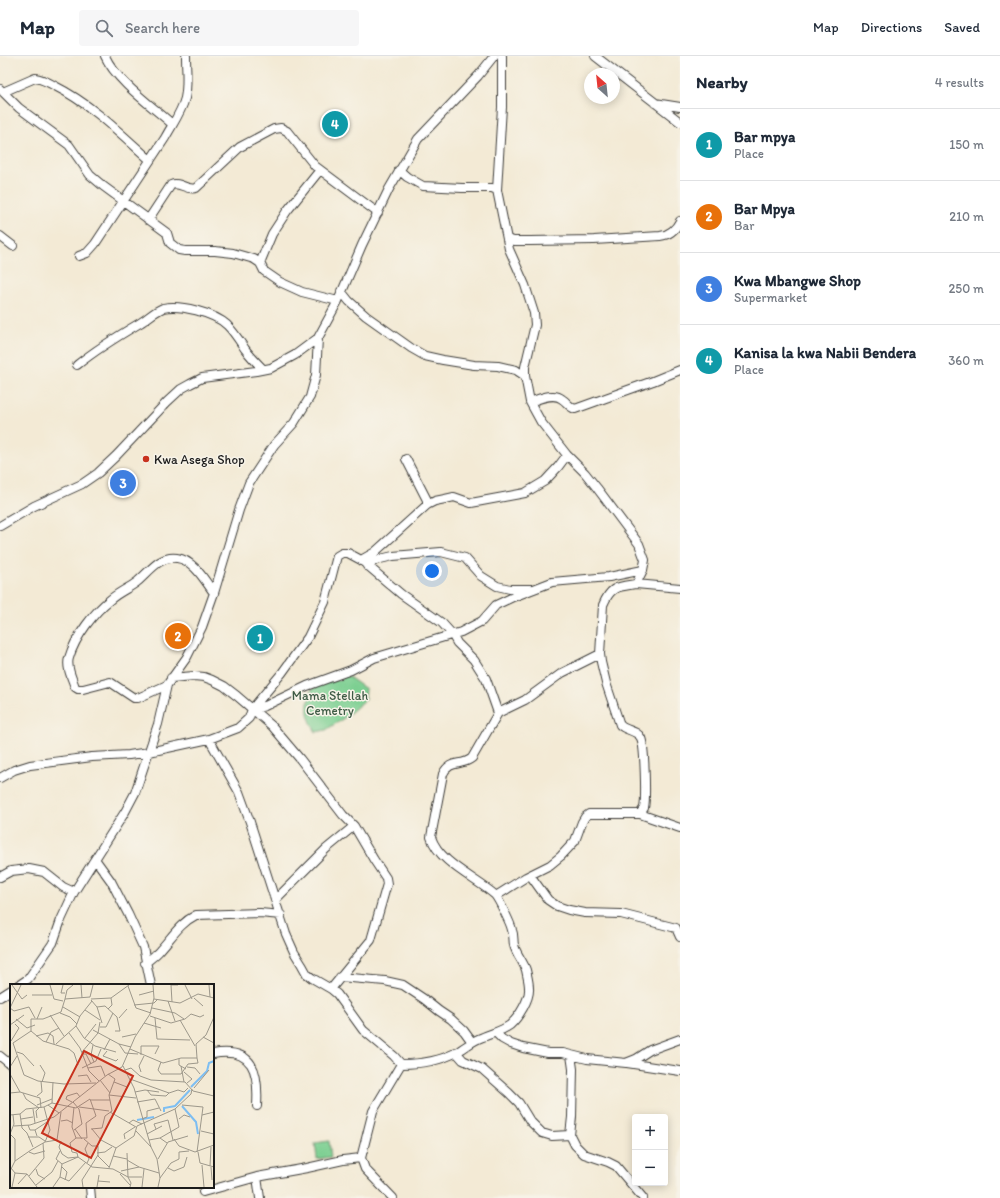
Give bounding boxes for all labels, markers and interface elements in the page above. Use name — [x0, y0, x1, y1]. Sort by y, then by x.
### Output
search box — [79, 10, 359, 46]
text: Map — [20, 16, 55, 39]
icon: search — [93, 17, 115, 39]
text: Search here — [125, 19, 200, 37]
text: Map — [813, 19, 839, 36]
text: Directions — [861, 19, 922, 36]
text: Saved — [944, 19, 980, 36]
north arrow — [584, 68, 620, 104]
text: Nearby — [696, 72, 748, 92]
text: 4 results — [935, 75, 984, 90]
pin: 4 — [322, 109, 348, 139]
text: Bar mpya — [734, 128, 795, 146]
text: 1 — [706, 137, 712, 152]
text: 150 m — [949, 137, 984, 152]
text: Place — [734, 146, 764, 161]
text: Bar Mpya — [734, 200, 795, 218]
text: 2 — [706, 209, 712, 224]
text: 210 m — [949, 209, 984, 224]
text: Bar — [734, 218, 754, 233]
text: Kwa Mbangwe Shop — [734, 272, 861, 290]
text: 3 — [705, 281, 713, 296]
text: 250 m — [948, 281, 984, 296]
text: Supermarket — [734, 290, 807, 305]
text: Kanisa la kwa Nabii Bendera — [734, 344, 916, 362]
text: 4 — [705, 353, 713, 368]
text: 360 m — [948, 353, 984, 368]
text: Place — [734, 362, 764, 377]
place label: Kwa Asega Shop — [154, 452, 245, 467]
marker: Kwa Asega Shop — [141, 454, 151, 464]
pin: 3 — [110, 468, 136, 498]
your location — [422, 561, 442, 581]
pin: 2 — [165, 621, 191, 651]
pin: 1 — [247, 623, 273, 653]
park label: Mama Stellah Cemetry — [292, 688, 369, 718]
inset map — [10, 984, 214, 1188]
map controls — [632, 1114, 668, 1186]
button: + — [632, 1114, 668, 1150]
button: − — [632, 1150, 668, 1186]

